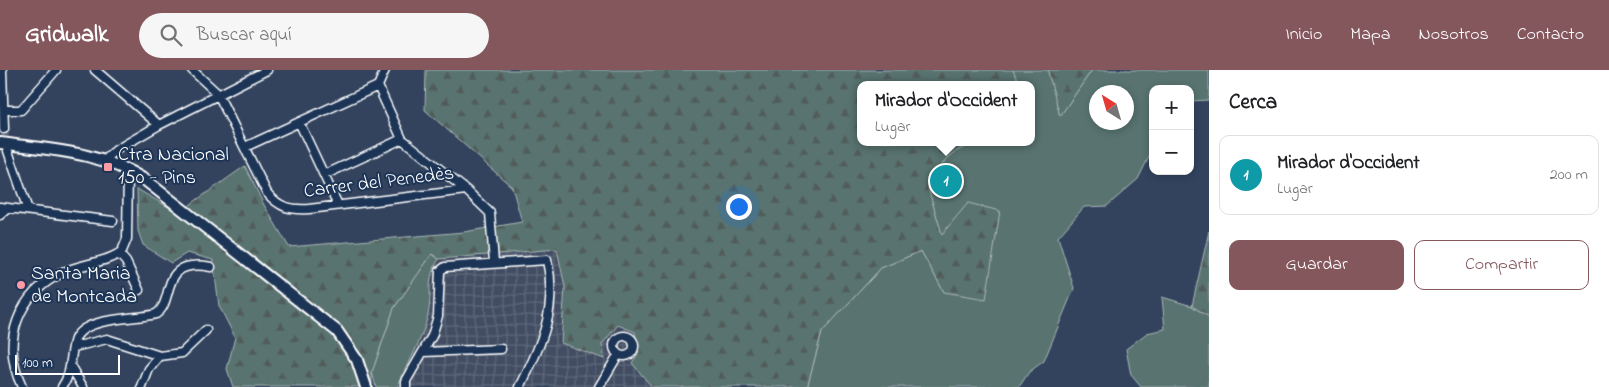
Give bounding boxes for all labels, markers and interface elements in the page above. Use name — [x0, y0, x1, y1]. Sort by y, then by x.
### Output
search box — [139, 13, 489, 58]
text: Gridwalk — [25, 18, 109, 53]
icon: search — [157, 21, 185, 49]
text: Buscar aquí — [197, 22, 292, 49]
text: Inicio — [1285, 22, 1322, 48]
text: Mapa — [1350, 22, 1391, 48]
text: Nosotros — [1419, 22, 1489, 48]
text: Contacto — [1517, 22, 1584, 48]
popup — [857, 81, 1035, 146]
north arrow — [1089, 85, 1134, 130]
map controls — [1149, 85, 1194, 175]
button: + — [1149, 85, 1194, 130]
text: Mirador d'Occident — [875, 88, 1017, 115]
text: Cerca — [1229, 88, 1277, 118]
text: Lugar — [875, 115, 910, 139]
button: − — [1149, 130, 1194, 175]
place label: Ctra Nacional 150 - Pins — [118, 141, 229, 193]
text: Mirador d'Occident — [1277, 150, 1420, 177]
street label: Carrer del Penedès — [302, 159, 456, 207]
marker: Ctra Nacional 150 - Pins — [102, 161, 114, 173]
pin: 1 — [930, 162, 962, 200]
text: 1 — [1243, 163, 1249, 187]
text: 200 m — [1550, 163, 1588, 187]
text: Lugar — [1277, 177, 1313, 201]
your location — [726, 194, 752, 220]
button: Guardar — [1229, 240, 1404, 290]
button: Compartir — [1414, 240, 1589, 290]
place label: Santa Maria de Montcada — [31, 260, 137, 312]
marker: Santa Maria de Montcada — [15, 279, 27, 291]
scale bar — [15, 352, 120, 375]
text: 100 m — [22, 353, 53, 374]

